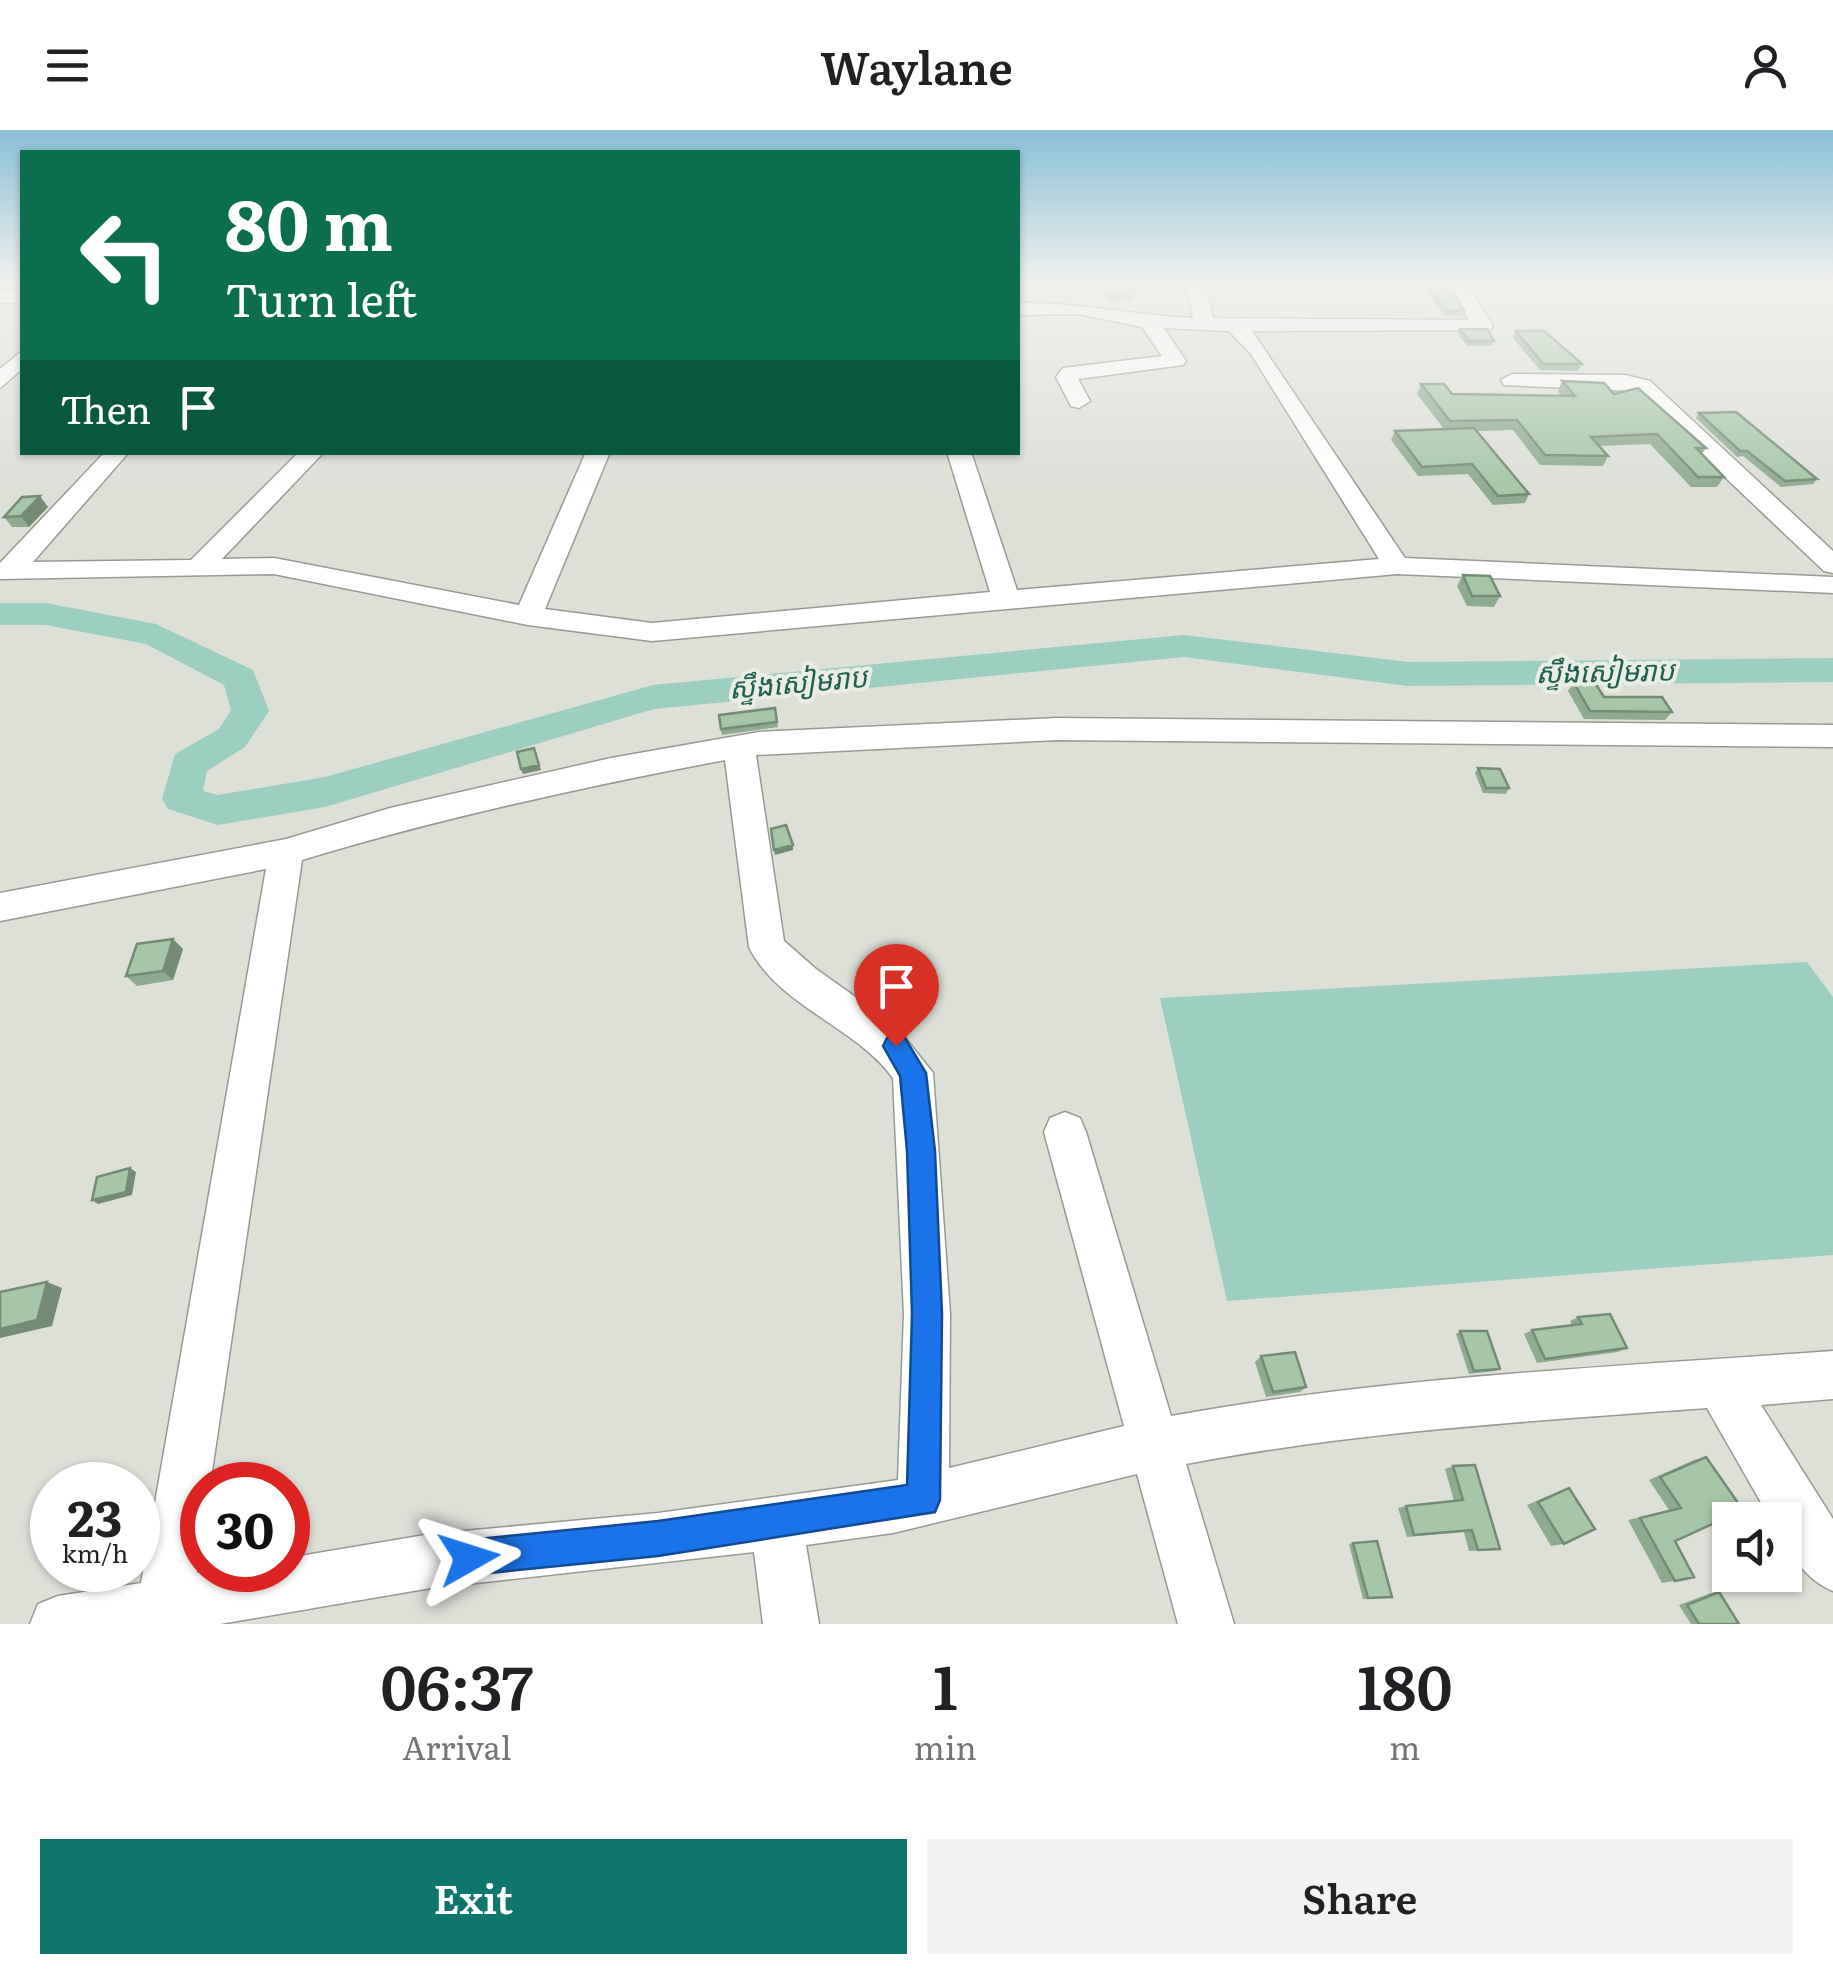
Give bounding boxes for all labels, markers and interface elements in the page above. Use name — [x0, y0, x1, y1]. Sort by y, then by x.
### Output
text: Waylane — [820, 32, 1013, 99]
icon: menu — [40, 38, 95, 93]
icon: person — [1738, 38, 1793, 93]
text: 80 m — [225, 169, 393, 273]
icon: left — [60, 190, 190, 320]
text: Turn left — [225, 264, 417, 331]
text: Then — [60, 379, 151, 436]
icon: arrive — [171, 380, 226, 435]
water label: ស្ទឹងសៀមរាប — [1535, 648, 1677, 692]
water label: ស្ទឹងសៀមរាប — [727, 654, 871, 708]
pin — [854, 944, 939, 1047]
icon: arrive — [869, 959, 924, 1014]
speed limit sign: 30 — [180, 1462, 310, 1592]
text: 23 — [68, 1478, 122, 1552]
map controls — [1712, 1502, 1802, 1592]
button: sound — [1712, 1502, 1802, 1592]
position arrow — [417, 1506, 521, 1610]
text: km/h — [62, 1534, 128, 1571]
text: 06:37 — [381, 1639, 533, 1728]
text: 1 — [933, 1639, 958, 1728]
text: 180 — [1357, 1639, 1452, 1728]
text: Arrival — [402, 1722, 512, 1770]
text: min — [914, 1722, 977, 1770]
text: m — [1389, 1722, 1420, 1770]
button: Exit — [40, 1839, 907, 1954]
button: Share — [927, 1839, 1793, 1954]

